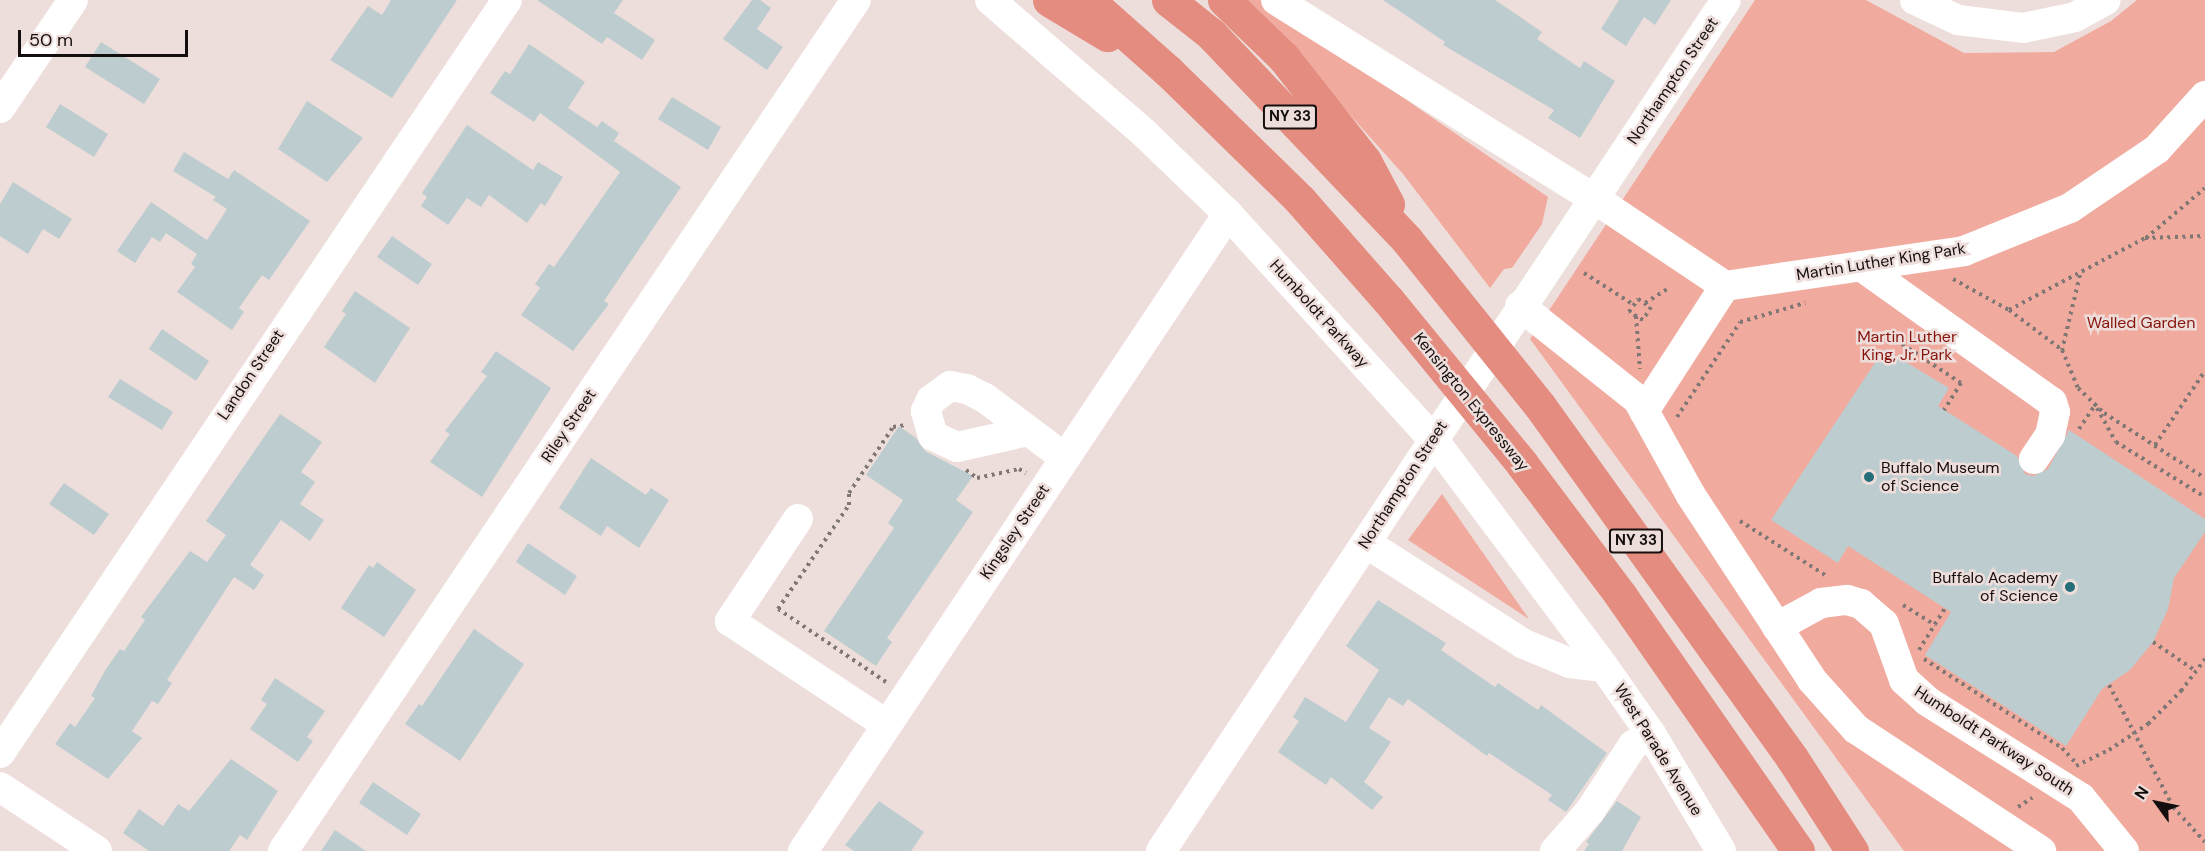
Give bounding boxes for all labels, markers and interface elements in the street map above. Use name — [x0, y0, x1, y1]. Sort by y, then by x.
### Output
street label: Northampton Street — [1623, 14, 1723, 148]
scale bar — [21, 18, 190, 56]
text: 50 m — [29, 28, 73, 52]
road number: NY 33 — [1262, 105, 1318, 129]
street label: Martin Luther King Park — [1795, 239, 1967, 285]
street label: Humboldt Parkway — [1265, 256, 1373, 372]
park label: Walled Garden — [2087, 313, 2195, 333]
street label: Landon Street — [214, 326, 288, 424]
park label: Martin Luther King, Jr. Park — [1857, 327, 1957, 365]
street label: Kensington Expressway — [1409, 329, 1533, 475]
street label: Riley Street — [538, 386, 600, 466]
street label: Northampton Street — [1354, 417, 1452, 553]
place label: Buffalo Museum of Science — [1881, 458, 2000, 496]
marker: Buffalo Museum of Science — [1862, 470, 1876, 484]
street label: Kingsley Street — [976, 481, 1054, 583]
road number: NY 33 — [1608, 529, 1664, 553]
place label: Buffalo Academy of Science — [1933, 568, 2058, 606]
marker: Buffalo Academy of Science — [2063, 580, 2077, 594]
street label: West Parade Avenue — [1610, 680, 1706, 820]
street label: Humboldt Parkway South — [1911, 682, 2077, 800]
north arrow — [2127, 773, 2187, 833]
text: N — [2129, 782, 2153, 804]

